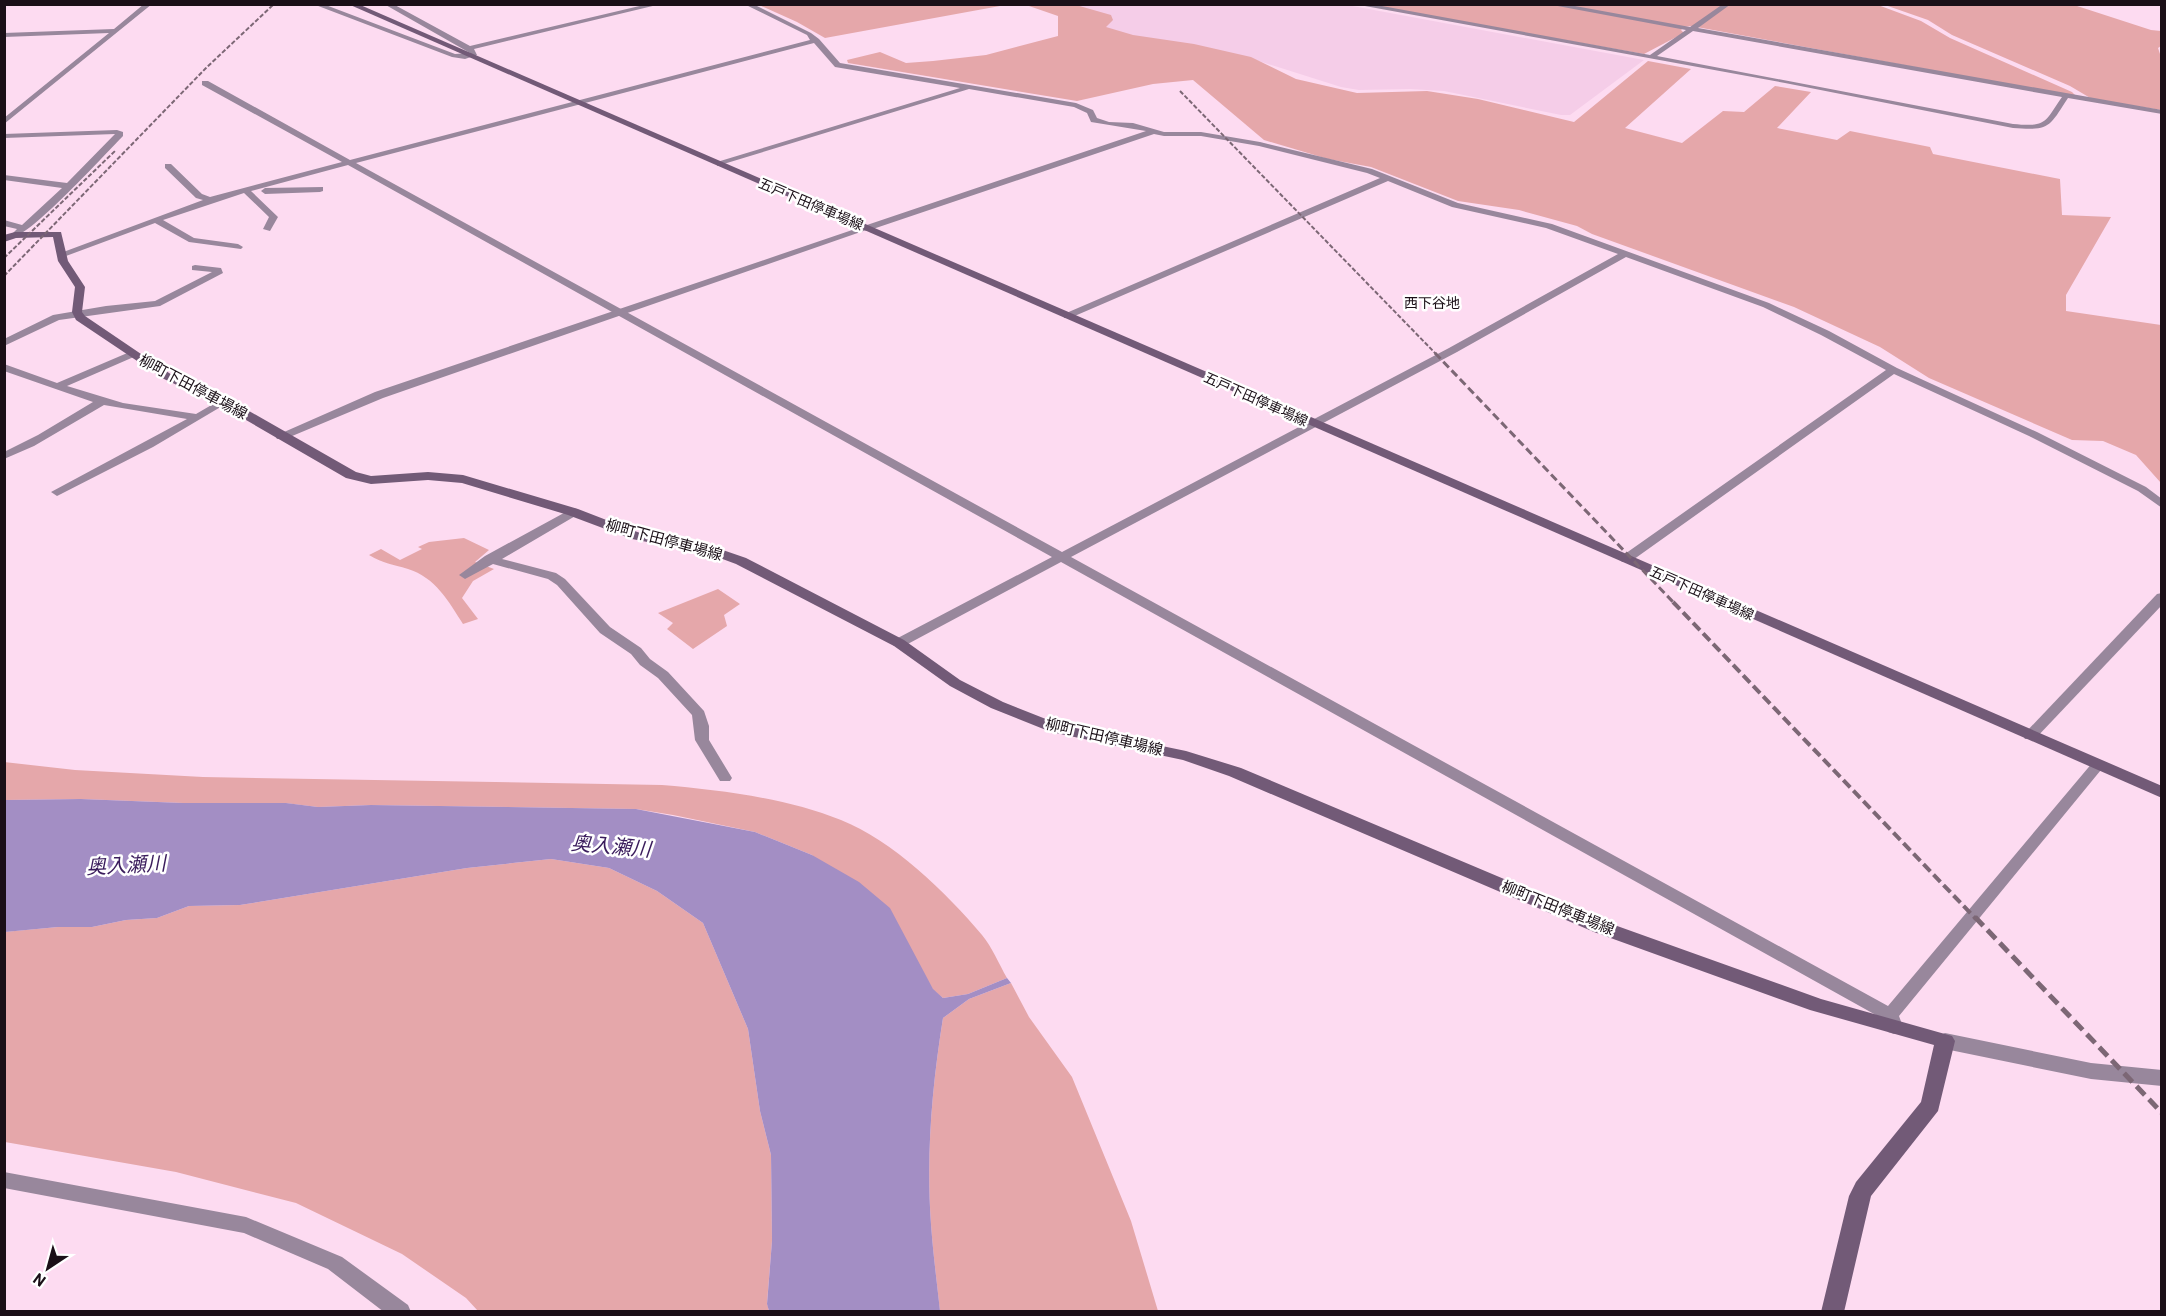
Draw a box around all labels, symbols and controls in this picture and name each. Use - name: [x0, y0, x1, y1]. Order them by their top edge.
- street label: 五戸下田停車場線: [756, 174, 866, 233]
- district label: 西下谷地: [1404, 294, 1460, 311]
- street label: 柳町下田停車場線: [136, 350, 251, 422]
- street label: 五戸下田停車場線: [1202, 368, 1311, 429]
- street label: 柳町下田停車場線: [604, 515, 725, 563]
- street label: 五戸下田停車場線: [1648, 562, 1757, 623]
- street label: 柳町下田停車場線: [1044, 714, 1165, 758]
- water label: 奥入瀬川: [570, 830, 654, 861]
- water label: 奥入瀬川: [85, 850, 169, 878]
- street label: 柳町下田停車場線: [1499, 876, 1617, 938]
- north arrow: [18, 1238, 78, 1298]
- text: N: [29, 1270, 49, 1291]

